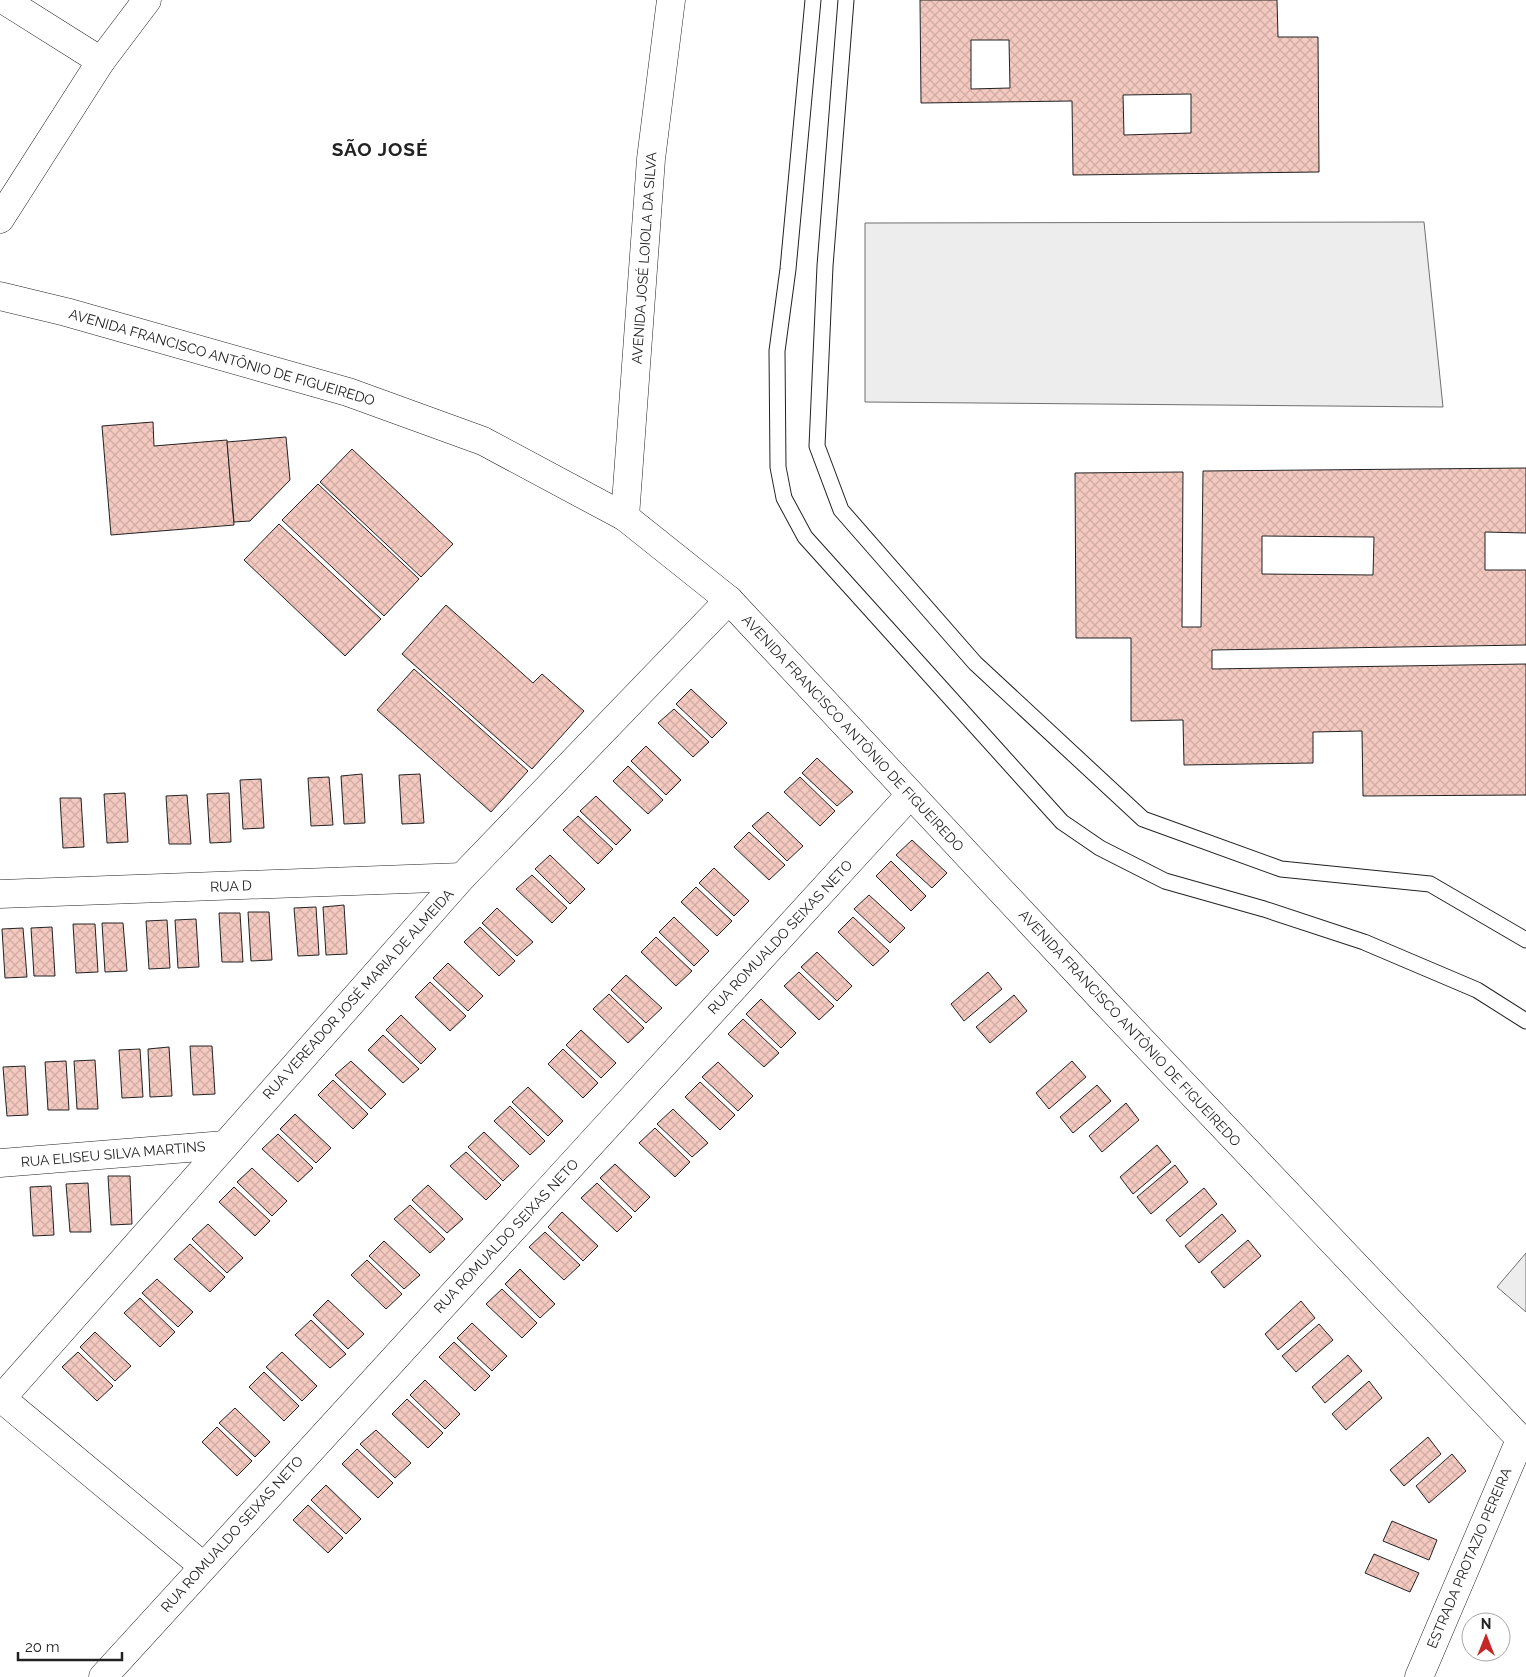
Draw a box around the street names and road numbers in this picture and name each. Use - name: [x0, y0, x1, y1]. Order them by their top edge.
- street label: AVENIDA JOSÉ LOIOLA DA SILVA: [628, 151, 659, 365]
- street label: AVENIDA FRANCISCO ANTÔNIO DE FIGUEIREDO: [67, 305, 377, 408]
- street label: AVENIDA FRANCISCO ANTÔNIO DE FIGUEIREDO: [739, 611, 968, 855]
- street label: RUA ROMUALDO SEIXAS NETO: [704, 857, 856, 1017]
- street label: RUA D: [210, 877, 252, 895]
- street label: RUA VEREADOR JOSÉ MARIA DE ALMEIDA: [259, 885, 457, 1102]
- street label: AVENIDA FRANCISCO ANTÔNIO DE FIGUEIREDO: [1016, 906, 1245, 1150]
- street label: RUA ELISEU SILVA MARTINS: [20, 1138, 206, 1170]
- street label: RUA ROMUALDO SEIXAS NETO: [430, 1156, 582, 1316]
- street label: RUA ROMUALDO SEIXAS NETO: [158, 1453, 306, 1615]
- street label: ESTRADA PROTAZIO PEREIRA: [1424, 1465, 1515, 1651]

